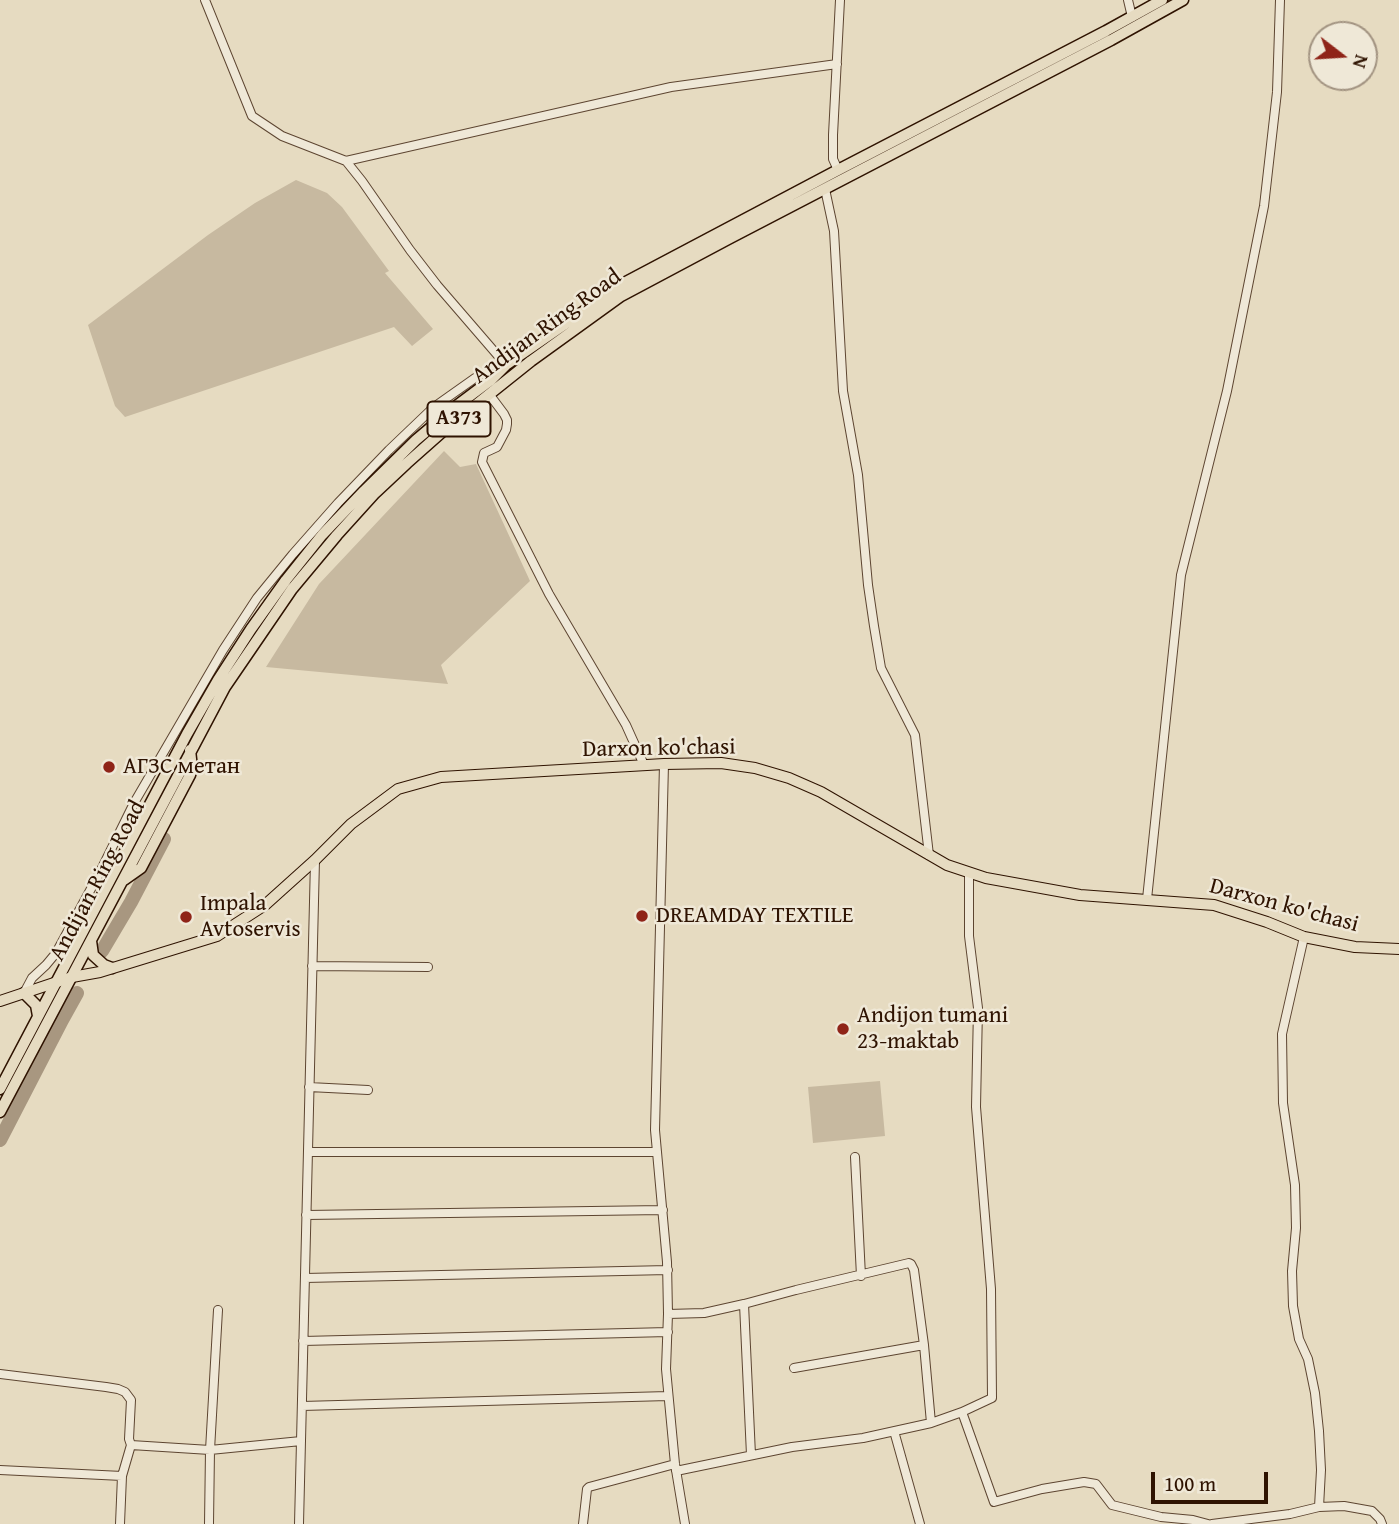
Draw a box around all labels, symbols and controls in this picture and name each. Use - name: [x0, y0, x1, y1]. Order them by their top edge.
- north arrow: [1308, 21, 1378, 91]
- text: N: [1346, 51, 1376, 72]
- street label: Andijan Ring Road: [467, 264, 627, 390]
- road number: A373: [428, 402, 490, 436]
- street label: Darxon ko'chasi: [582, 734, 736, 764]
- place label: АГЗС метан: [123, 753, 240, 781]
- marker: АГЗС метан: [101, 759, 117, 775]
- street label: Andijan Ring Road: [44, 796, 152, 966]
- street label: Darxon ko'chasi: [1206, 873, 1362, 939]
- place label: Impala Avtoservis: [200, 890, 301, 944]
- place label: DREAMDAY TEXTILE: [656, 902, 853, 930]
- marker: DREAMDAY TEXTILE: [634, 908, 650, 924]
- marker: Impala Avtoservis: [178, 909, 194, 925]
- place label: Andijon tumani 23-maktab: [857, 1002, 1008, 1056]
- marker: Andijon tumani 23-maktab: [835, 1021, 851, 1037]
- scale bar: [1154, 1458, 1271, 1502]
- text: 100 m: [1164, 1468, 1216, 1499]

